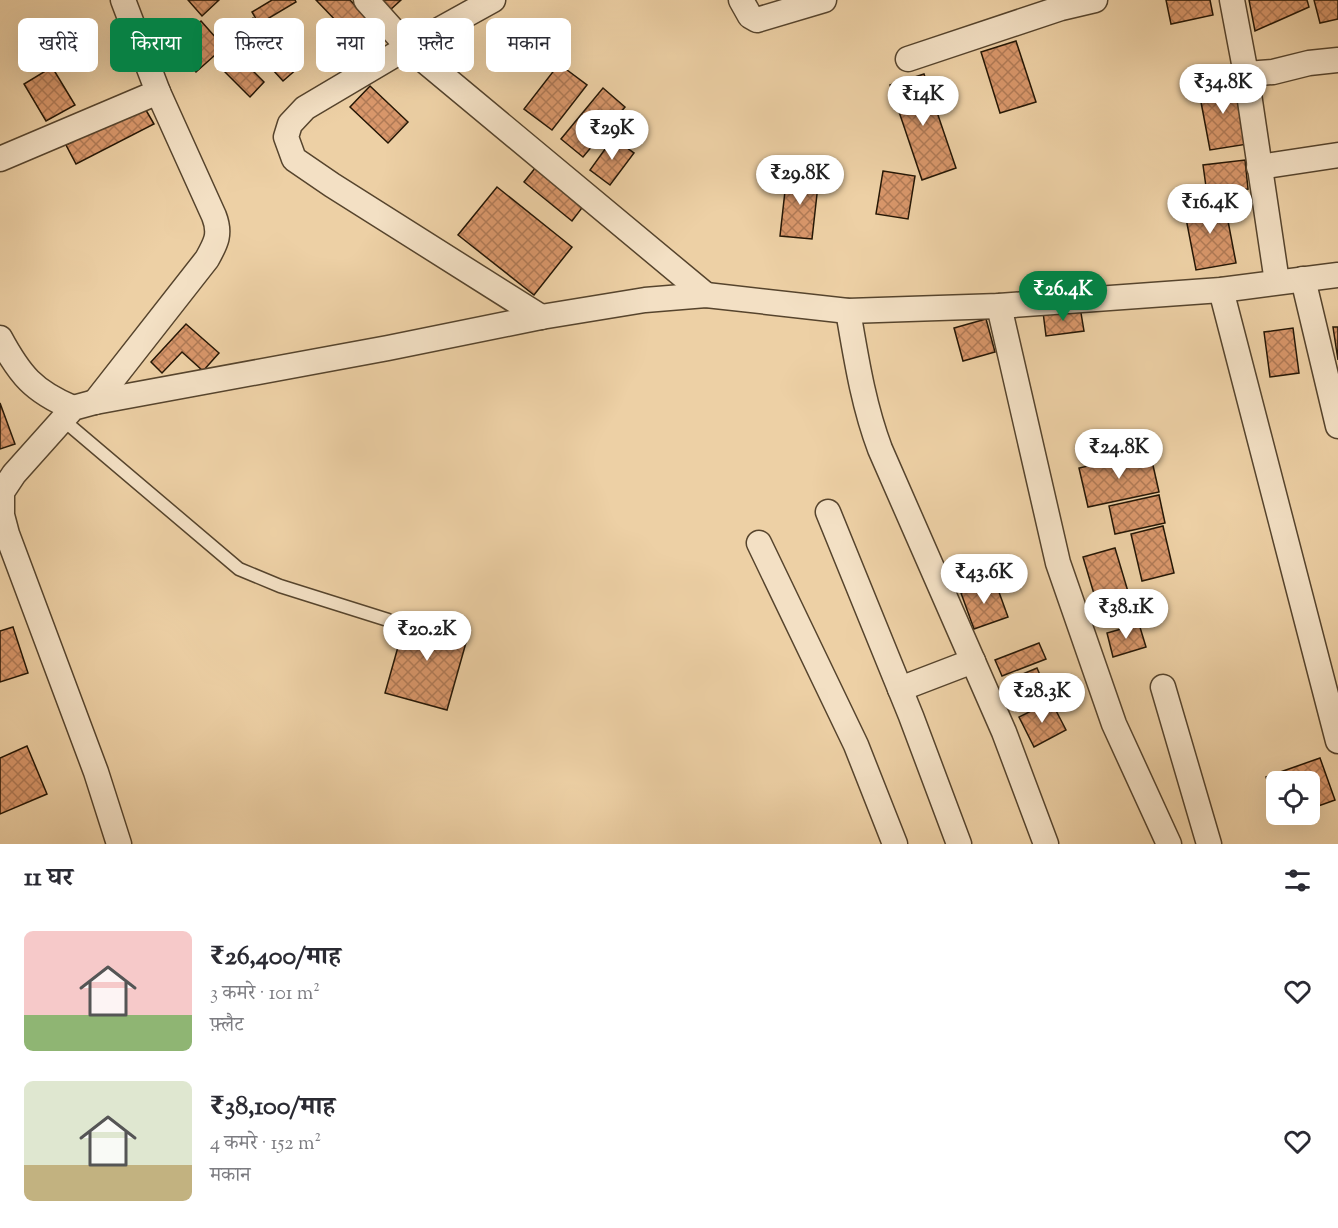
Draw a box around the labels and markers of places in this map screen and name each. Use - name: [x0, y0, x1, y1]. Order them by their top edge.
- pin: ₹34.8K: [1174, 64, 1272, 115]
- pin: ₹14K: [887, 76, 959, 127]
- pin: ₹29K: [576, 110, 648, 161]
- pin: ₹29.8K: [751, 155, 849, 206]
- pin: ₹16.4K: [1161, 184, 1259, 235]
- pin: ₹26.4K: [1014, 271, 1112, 322]
- pin: ₹24.8K: [1070, 429, 1168, 480]
- pin: ₹43.6K: [935, 554, 1033, 605]
- pin: ₹38.1K: [1077, 589, 1175, 640]
- pin: ₹20.2K: [378, 611, 476, 662]
- pin: ₹28.3K: [993, 673, 1091, 724]

